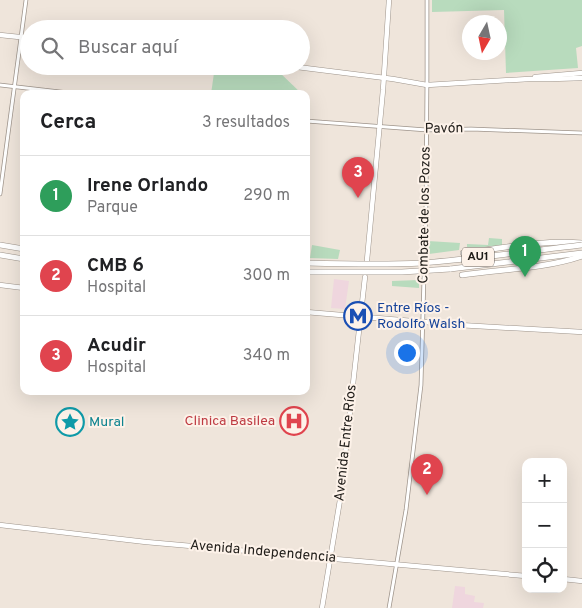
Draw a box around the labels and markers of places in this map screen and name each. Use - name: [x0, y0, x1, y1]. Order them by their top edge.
- pin: 3: [342, 157, 374, 198]
- pin: 1: [509, 236, 541, 277]
- place label: Entre Ríos - Rodolfo Walsh: [377, 300, 465, 333]
- metro station icon: Entre Ríos - Rodolfo Walsh: [343, 301, 373, 331]
- hospital icon: Clinica Basilea: [279, 406, 309, 436]
- place icon: Mural: [55, 407, 85, 437]
- place label: Clinica Basilea: [184, 413, 275, 430]
- place label: Mural: [89, 414, 124, 431]
- pin: 2: [411, 454, 443, 495]

